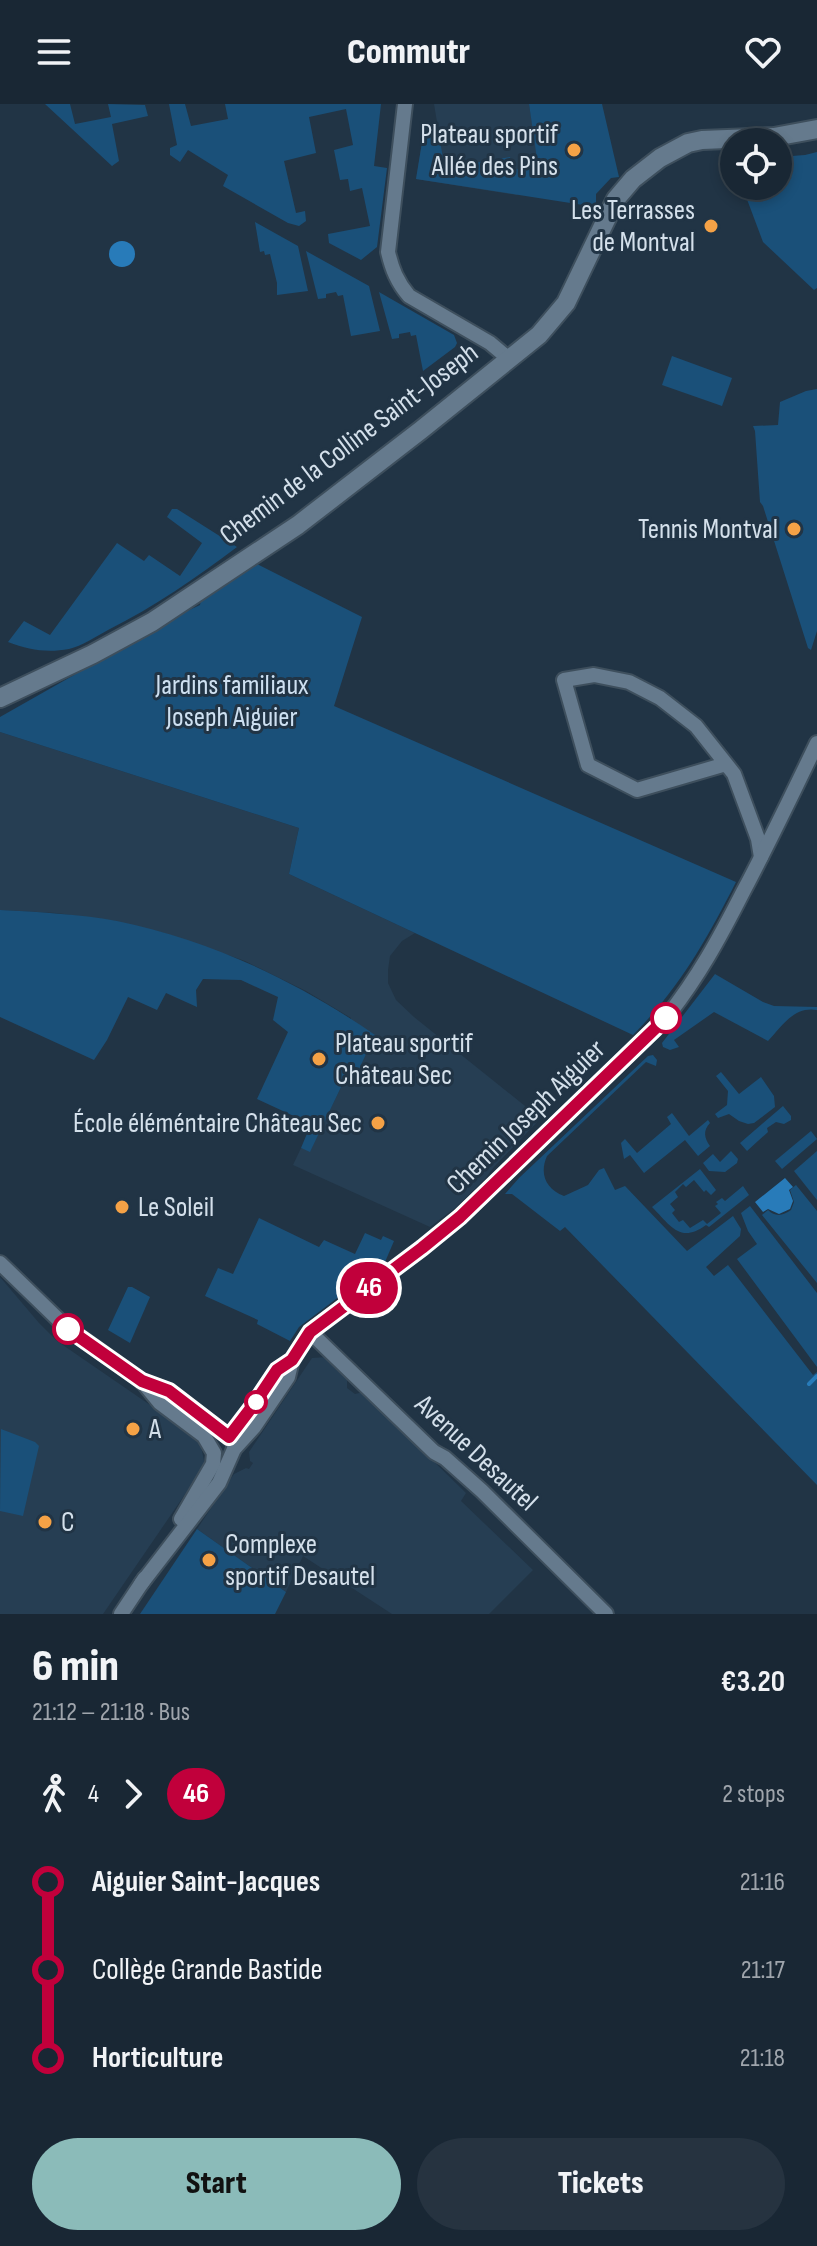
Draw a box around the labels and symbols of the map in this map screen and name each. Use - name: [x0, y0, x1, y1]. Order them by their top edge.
- place label: Plateau sportif Allée des Pins: [420, 118, 559, 183]
- marker: Plateau sportif Allée des Pins: [565, 141, 583, 159]
- place label: Les Terrasses de Montval: [571, 194, 695, 259]
- marker: Les Terrasses de Montval: [702, 217, 720, 235]
- street label: Chemin de la Colline Saint-Joseph: [213, 336, 485, 552]
- place label: Tennis Montval: [638, 513, 778, 546]
- marker: Tennis Montval: [785, 520, 803, 538]
- park label: Jardins familiaux Joseph Aiguier: [154, 669, 309, 734]
- unlabelled marker: [651, 1003, 681, 1033]
- place label: Plateau sportif Château Sec: [335, 1027, 474, 1092]
- street label: Chemin Joseph Aiguier: [440, 1033, 612, 1201]
- marker: Plateau sportif Château Sec: [310, 1050, 328, 1068]
- place label: École éléméntaire Château Sec: [73, 1107, 362, 1140]
- marker: École éléméntaire Château Sec: [369, 1114, 387, 1132]
- place label: Le Soleil: [138, 1191, 214, 1224]
- marker: Le Soleil: [113, 1198, 131, 1216]
- line badge: 46: [333, 1262, 405, 1314]
- unlabelled marker: [53, 1314, 83, 1344]
- street label: Avenue Desautel: [407, 1387, 544, 1518]
- unlabelled marker: [245, 1391, 267, 1413]
- place label: A: [148, 1413, 162, 1446]
- marker: A: [124, 1420, 142, 1438]
- place label: C: [61, 1506, 75, 1539]
- marker: C: [36, 1513, 54, 1531]
- place label: Complexe sportif Desautel: [225, 1528, 375, 1593]
- marker: Complexe sportif Desautel: [200, 1551, 218, 1569]

